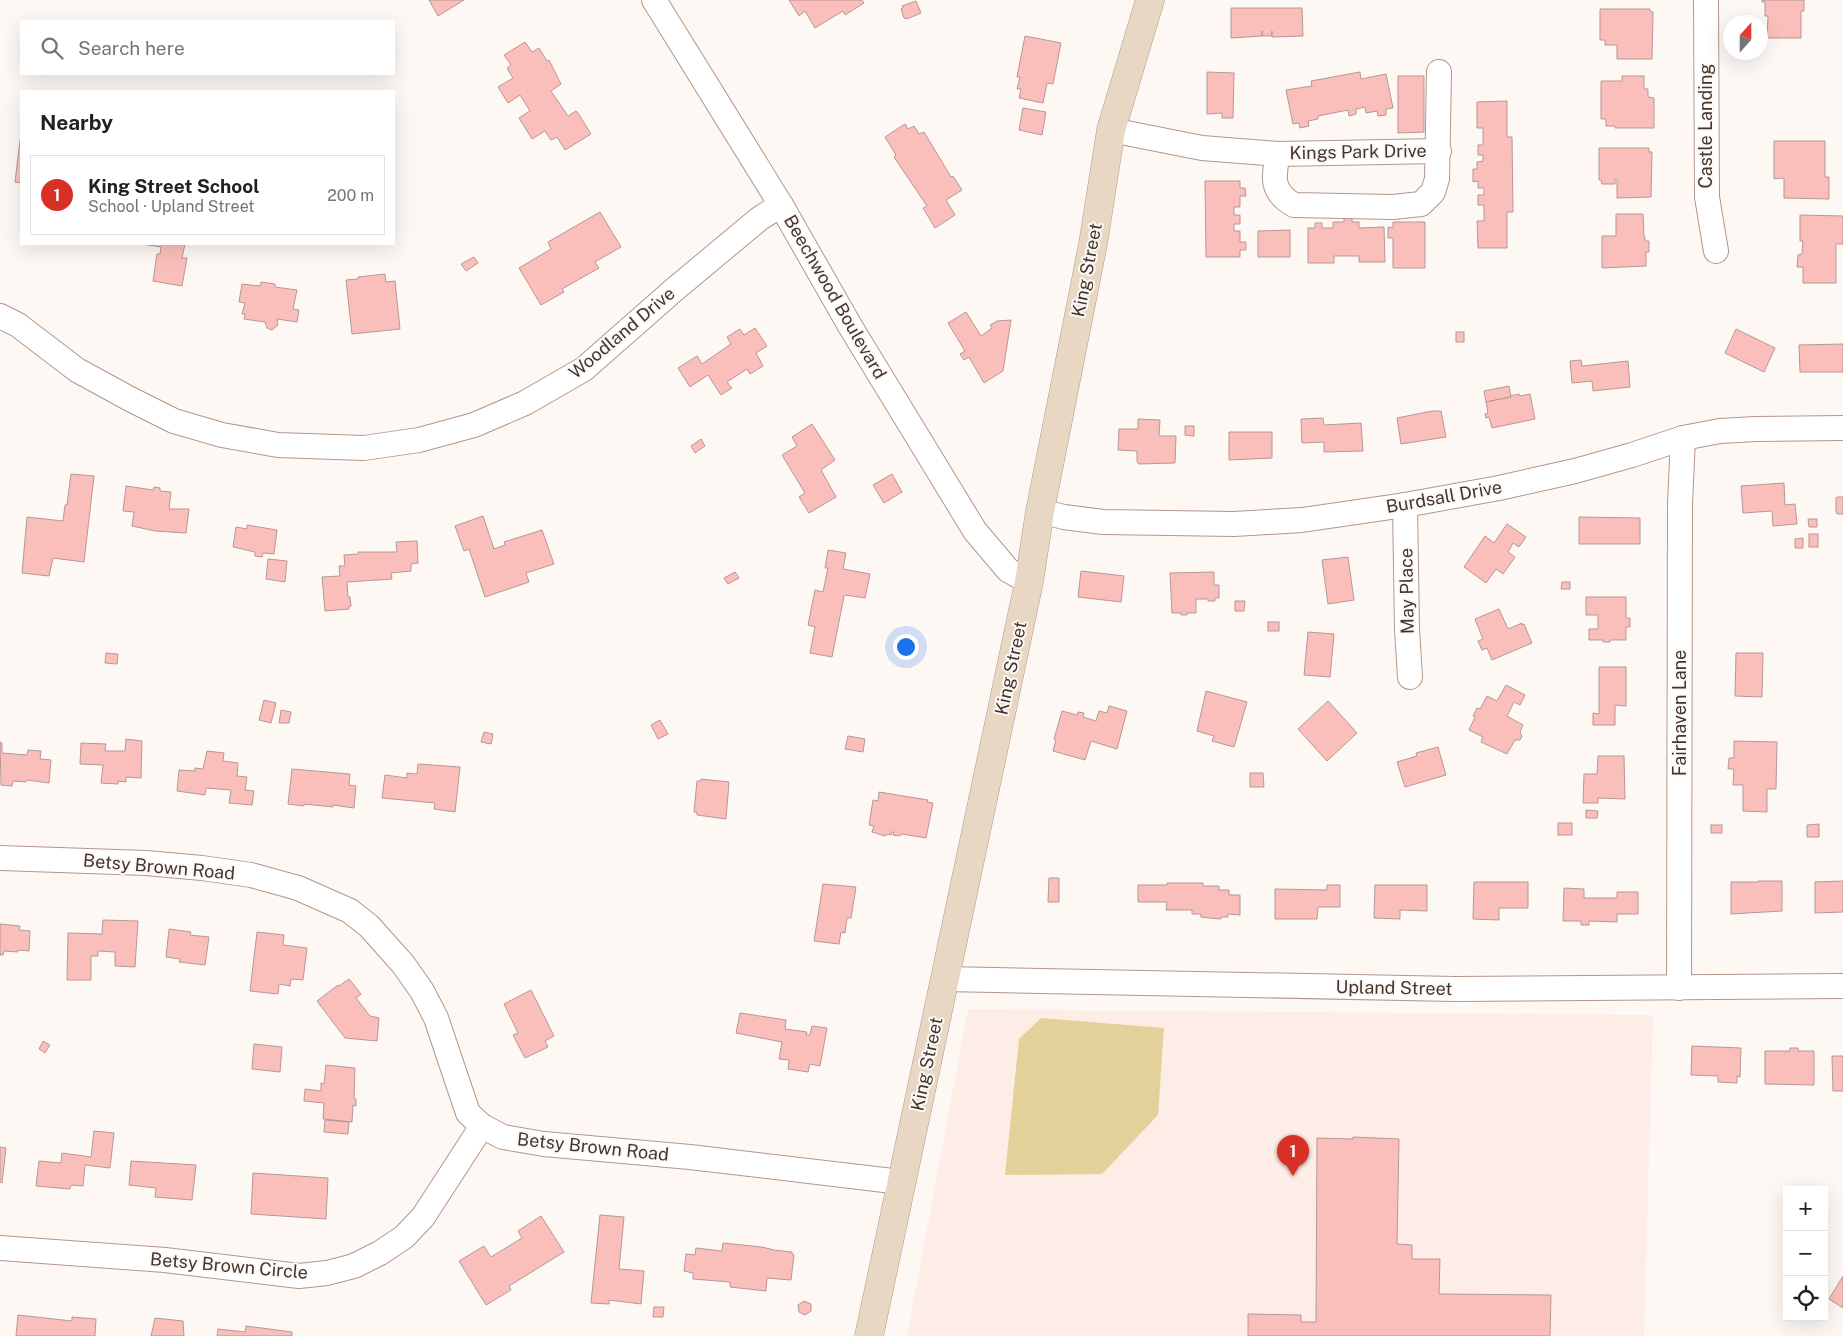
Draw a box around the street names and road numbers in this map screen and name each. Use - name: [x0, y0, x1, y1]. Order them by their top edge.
- street label: Castle Landing: [1695, 64, 1716, 188]
- street label: Kings Park Drive: [1289, 140, 1427, 163]
- street label: Beechwood Boulevard: [780, 211, 891, 382]
- street label: King Street: [1067, 221, 1106, 319]
- street label: Woodland Drive: [565, 282, 679, 383]
- street label: Burdsall Drive: [1384, 476, 1504, 517]
- street label: May Place: [1395, 548, 1418, 634]
- street label: King Street: [990, 619, 1031, 717]
- street label: Fairhaven Lane: [1669, 650, 1690, 776]
- street label: Betsy Brown Road: [82, 849, 236, 884]
- street label: Upland Street: [1335, 976, 1453, 999]
- street label: King Street: [906, 1015, 947, 1113]
- street label: Betsy Brown Road: [516, 1128, 670, 1165]
- street label: Betsy Brown Circle: [149, 1248, 309, 1283]

